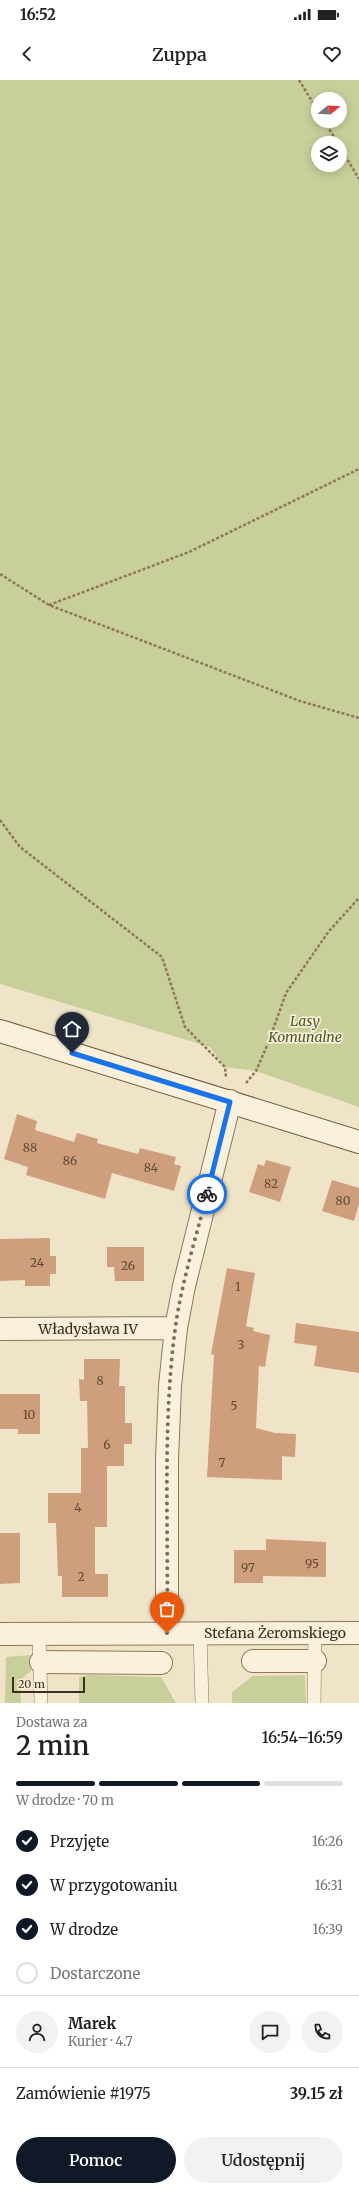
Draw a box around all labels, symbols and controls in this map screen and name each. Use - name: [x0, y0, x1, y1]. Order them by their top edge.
- text: 16:52: [20, 5, 56, 24]
- icon: back: [16, 43, 38, 65]
- text: Zuppa: [152, 43, 207, 66]
- icon: heart: [321, 43, 343, 65]
- north arrow: [311, 92, 347, 128]
- map controls: [311, 92, 347, 172]
- button: layers: [311, 136, 347, 172]
- pin: [55, 1012, 89, 1053]
- park label: Lasy Komunalne: [267, 1012, 342, 1046]
- icon: home: [61, 1018, 83, 1040]
- house number: 88: [23, 1140, 37, 1155]
- house number: 86: [63, 1153, 77, 1168]
- house number: 84: [144, 1160, 159, 1175]
- courier: [187, 1174, 227, 1214]
- house number: 82: [264, 1176, 278, 1191]
- icon: bike: [196, 1183, 218, 1205]
- house number: 80: [336, 1193, 351, 1208]
- house number: 24: [30, 1255, 45, 1270]
- house number: 26: [121, 1258, 135, 1273]
- house number: 1: [235, 1279, 241, 1294]
- street label: Władysława IV: [37, 1320, 138, 1338]
- house number: 3: [238, 1337, 245, 1352]
- house number: 8: [96, 1373, 104, 1388]
- house number: 5: [230, 1398, 238, 1413]
- house number: 10: [23, 1407, 36, 1422]
- house number: 6: [103, 1437, 111, 1452]
- house number: 7: [219, 1455, 226, 1470]
- house number: 4: [74, 1500, 82, 1515]
- house number: 95: [305, 1556, 319, 1571]
- house number: 97: [241, 1560, 255, 1575]
- house number: 2: [77, 1569, 85, 1584]
- pin: [150, 1592, 184, 1633]
- icon: bag: [156, 1598, 178, 1620]
- street label: Stefana Żeromskiego: [204, 1624, 346, 1642]
- scale bar: [12, 1675, 85, 1694]
- text: 20 m: [18, 1677, 45, 1691]
- text: Dostawa za: [16, 1714, 87, 1731]
- text: 16:54–16:59: [262, 1728, 343, 1747]
- text: 2 min: [16, 1729, 89, 1762]
- text: W drodze · 70 m: [16, 1792, 114, 1809]
- icon: check: [16, 1830, 38, 1852]
- text: Przyjęte: [50, 1832, 109, 1851]
- text: 16:26: [312, 1833, 343, 1850]
- icon: check: [16, 1874, 38, 1896]
- text: W przygotowaniu: [50, 1876, 178, 1895]
- text: 16:31: [315, 1877, 343, 1894]
- icon: check: [16, 1918, 38, 1940]
- text: W drodze: [50, 1920, 118, 1939]
- text: 16:39: [313, 1921, 343, 1938]
- text: Dostarczone: [50, 1964, 140, 1983]
- button: person: [16, 2011, 58, 2053]
- button: chat: [249, 2011, 291, 2053]
- button: phone: [301, 2011, 343, 2053]
- text: Marek: [68, 2014, 116, 2033]
- text: Kurier · 4.7: [68, 2033, 133, 2050]
- text: Zamówienie #1975: [16, 2084, 151, 2103]
- text: 39.15 zł: [290, 2084, 343, 2103]
- button: Pomoc: [16, 2137, 176, 2183]
- button: Udostępnij: [184, 2137, 343, 2183]

